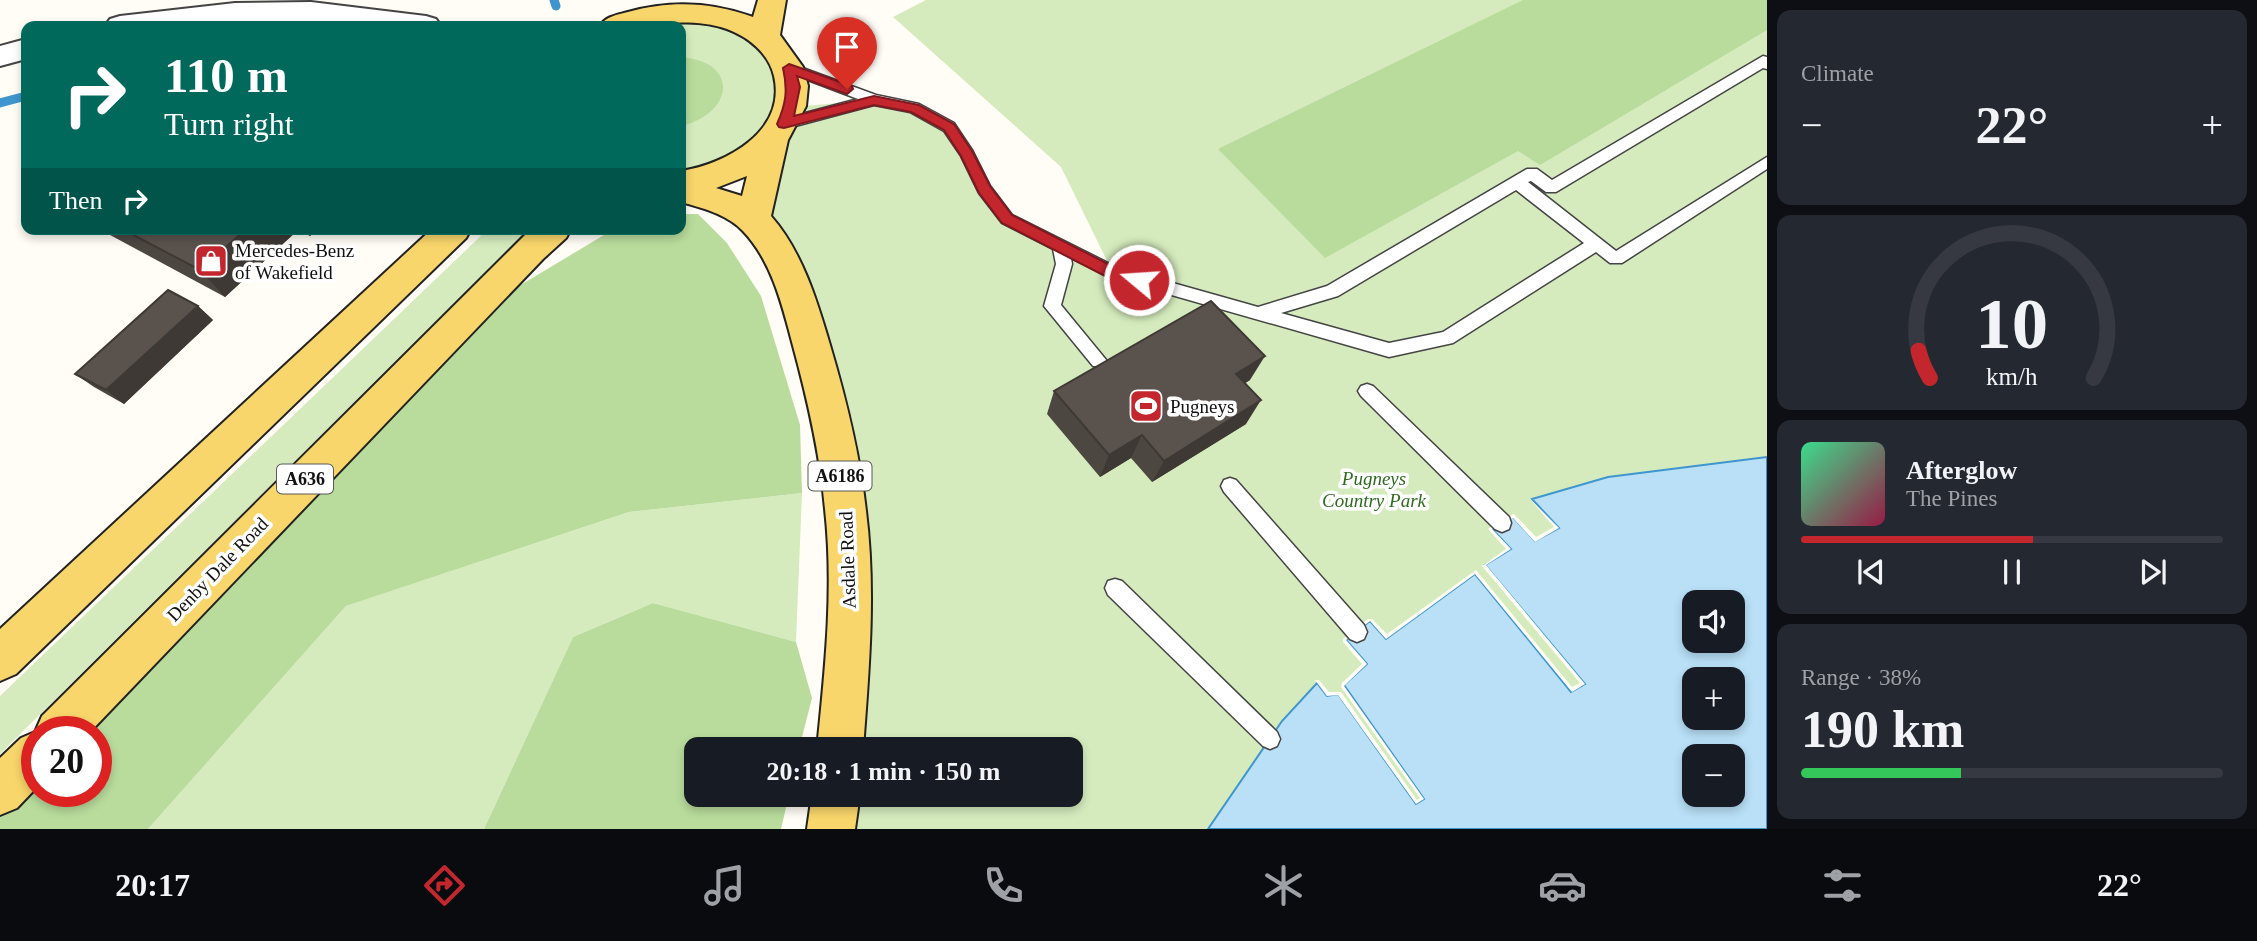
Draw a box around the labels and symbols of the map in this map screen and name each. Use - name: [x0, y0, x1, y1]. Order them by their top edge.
- pin: [817, 17, 877, 89]
- place label: Mercedes-Benz of Wakefield: [235, 240, 354, 283]
- shop icon: Mercedes-Benz of Wakefield: [192, 242, 230, 280]
- position arrow: [1102, 243, 1176, 317]
- sports icon: Pugneys: [1127, 387, 1165, 425]
- place label: Pugneys: [1170, 396, 1234, 417]
- road number: A6186: [808, 462, 872, 490]
- road number: A636: [277, 464, 333, 494]
- park label: Pugneys Country Park: [1322, 468, 1427, 511]
- street label: Asdale Road: [835, 510, 860, 609]
- street label: Denby Dale Road: [163, 513, 273, 626]
- speed limit sign: 20: [21, 716, 112, 807]

